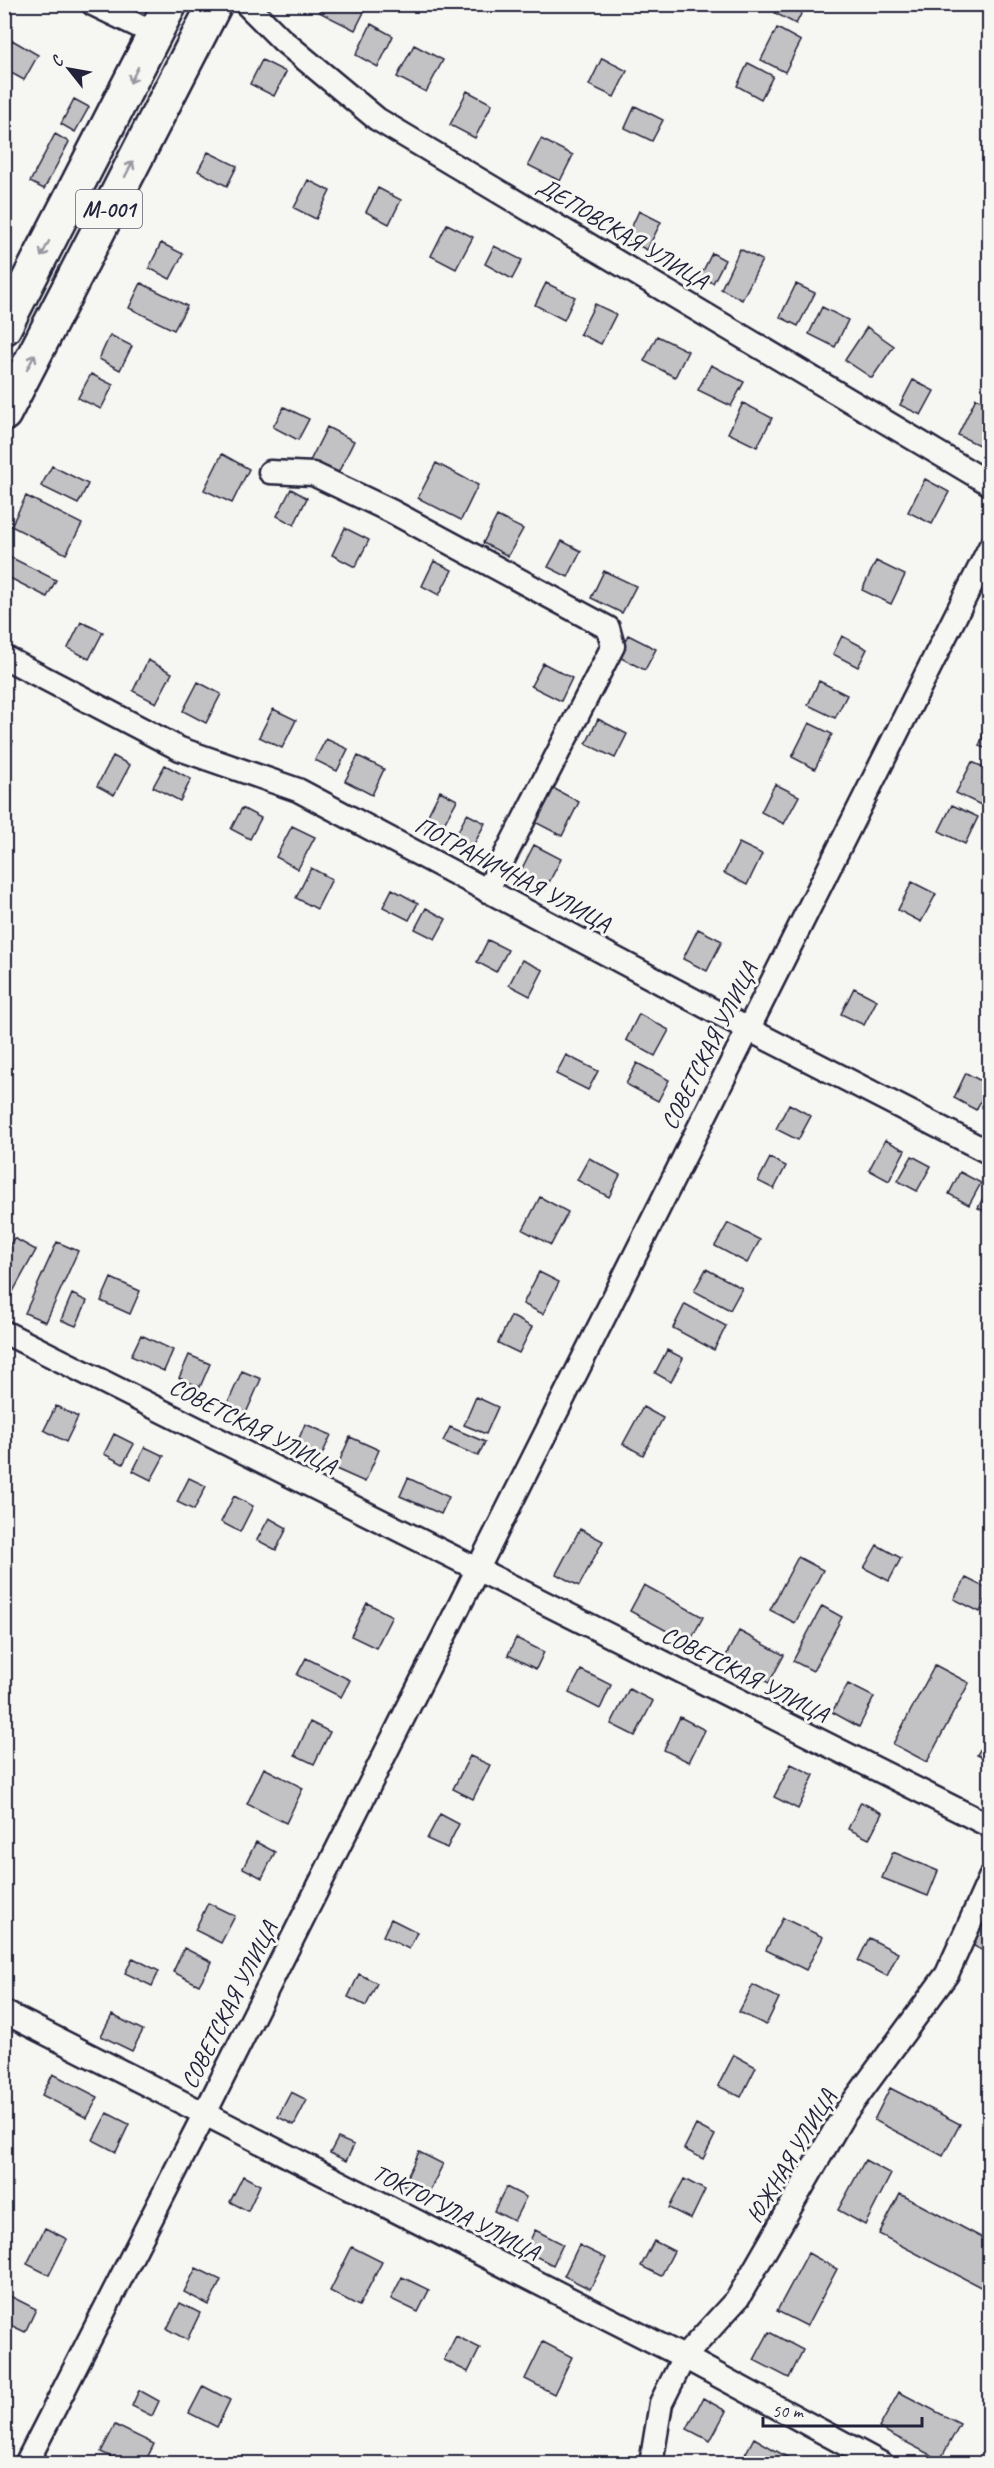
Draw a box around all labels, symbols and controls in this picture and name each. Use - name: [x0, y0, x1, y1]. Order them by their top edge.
- north arrow: [39, 39, 99, 99]
- text: С: [46, 51, 69, 70]
- one-way arrow: [128, 66, 139, 84]
- one-way arrow: [124, 161, 135, 179]
- street label: ДЕПОВСКАЯ УЛИЦА: [532, 170, 714, 296]
- road number: M-001: [76, 190, 142, 228]
- one-way arrow: [39, 240, 51, 257]
- one-way arrow: [25, 354, 37, 371]
- street label: ПОГРАНИЧНАЯ УЛИЦА: [410, 810, 617, 939]
- street label: СОВЕТСКАЯ УЛИЦА: [654, 957, 764, 1134]
- street label: СОВЕТСКАЯ УЛИЦА: [165, 1371, 342, 1481]
- street label: СОВЕТСКАЯ УЛИЦА: [657, 1619, 834, 1729]
- street label: СОВЕТСКАЯ УЛИЦА: [174, 1916, 284, 2093]
- street label: ЮЖНАЯ УЛИЦА: [739, 2083, 843, 2228]
- street label: ТОКТОГУЛА УЛИЦА: [368, 2157, 545, 2267]
- scale bar: [763, 2390, 922, 2428]
- text: 50 m: [772, 2400, 805, 2422]

